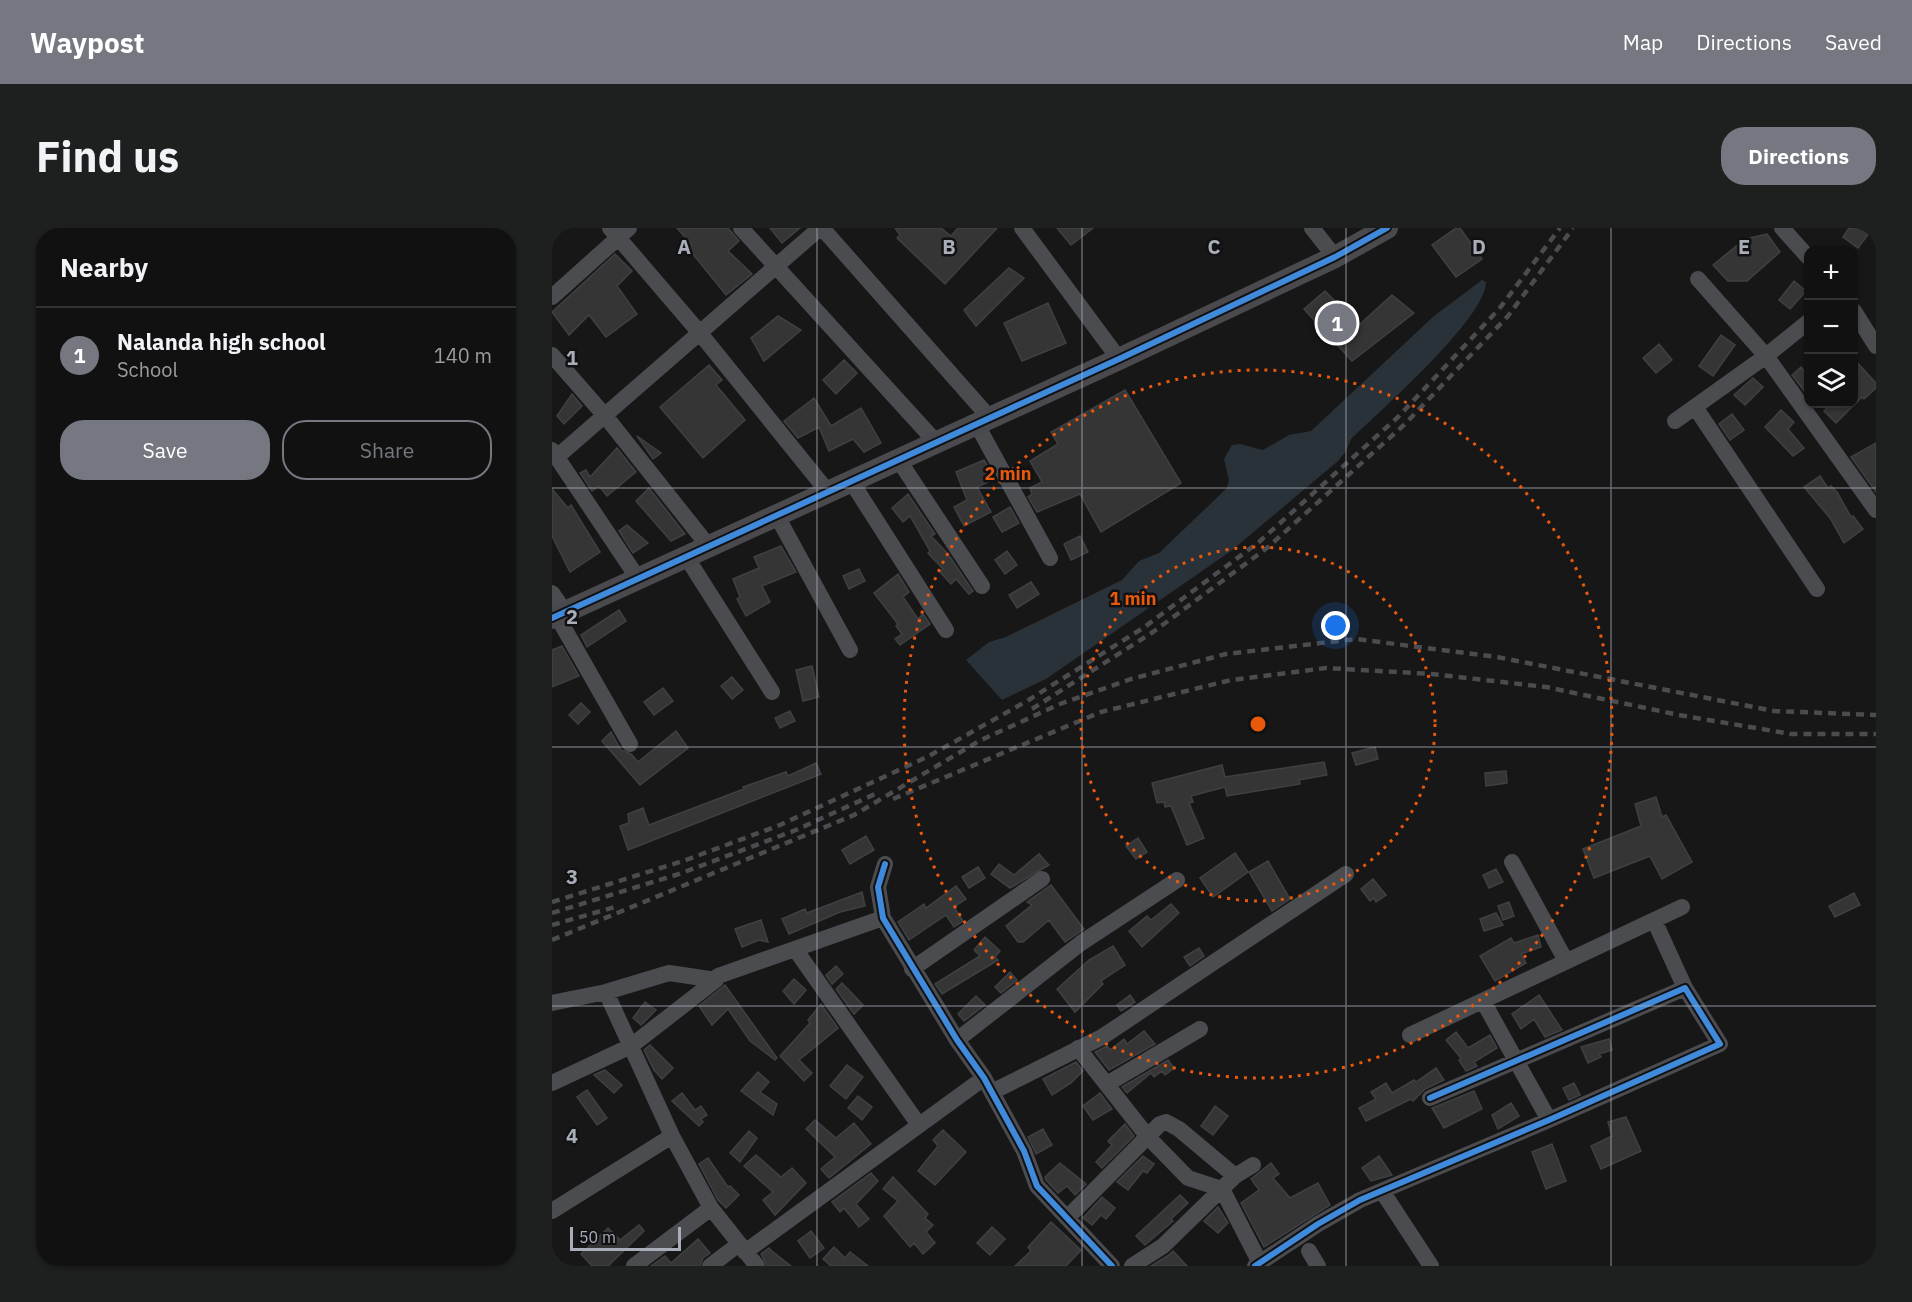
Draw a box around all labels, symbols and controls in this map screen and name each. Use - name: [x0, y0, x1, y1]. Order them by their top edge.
- text: Waypost: [30, 24, 144, 61]
- text: Map: [1623, 28, 1663, 56]
- text: Directions: [1696, 28, 1792, 56]
- text: Saved: [1825, 28, 1882, 56]
- button: Directions: [1721, 127, 1876, 185]
- text: Find us: [36, 129, 179, 184]
- text: A: [677, 233, 691, 260]
- text: B: [942, 233, 956, 260]
- text: C: [1207, 233, 1221, 260]
- text: D: [1472, 233, 1486, 260]
- text: E: [1738, 233, 1750, 260]
- map controls: [1804, 246, 1858, 408]
- button: +: [1804, 246, 1858, 300]
- text: Nearby: [60, 250, 148, 284]
- pin: 1: [1318, 300, 1356, 346]
- button: −: [1804, 300, 1858, 354]
- text: Nalanda high school: [117, 327, 326, 356]
- text: 1: [74, 342, 86, 369]
- text: 140 m: [434, 342, 492, 369]
- text: 1: [566, 344, 578, 371]
- button: layers: [1804, 354, 1858, 408]
- text: School: [117, 356, 178, 383]
- button: Save: [60, 420, 270, 480]
- button: Share: [282, 420, 492, 480]
- text: 2 min: [984, 462, 1032, 485]
- text: 1 min: [1109, 587, 1157, 610]
- text: 2: [566, 603, 578, 630]
- your location: [1321, 611, 1350, 640]
- centre of rings: [1248, 714, 1268, 734]
- text: 3: [566, 863, 578, 890]
- text: 4: [566, 1122, 578, 1149]
- scale bar: [570, 1224, 681, 1252]
- text: 50 m: [579, 1227, 616, 1247]

